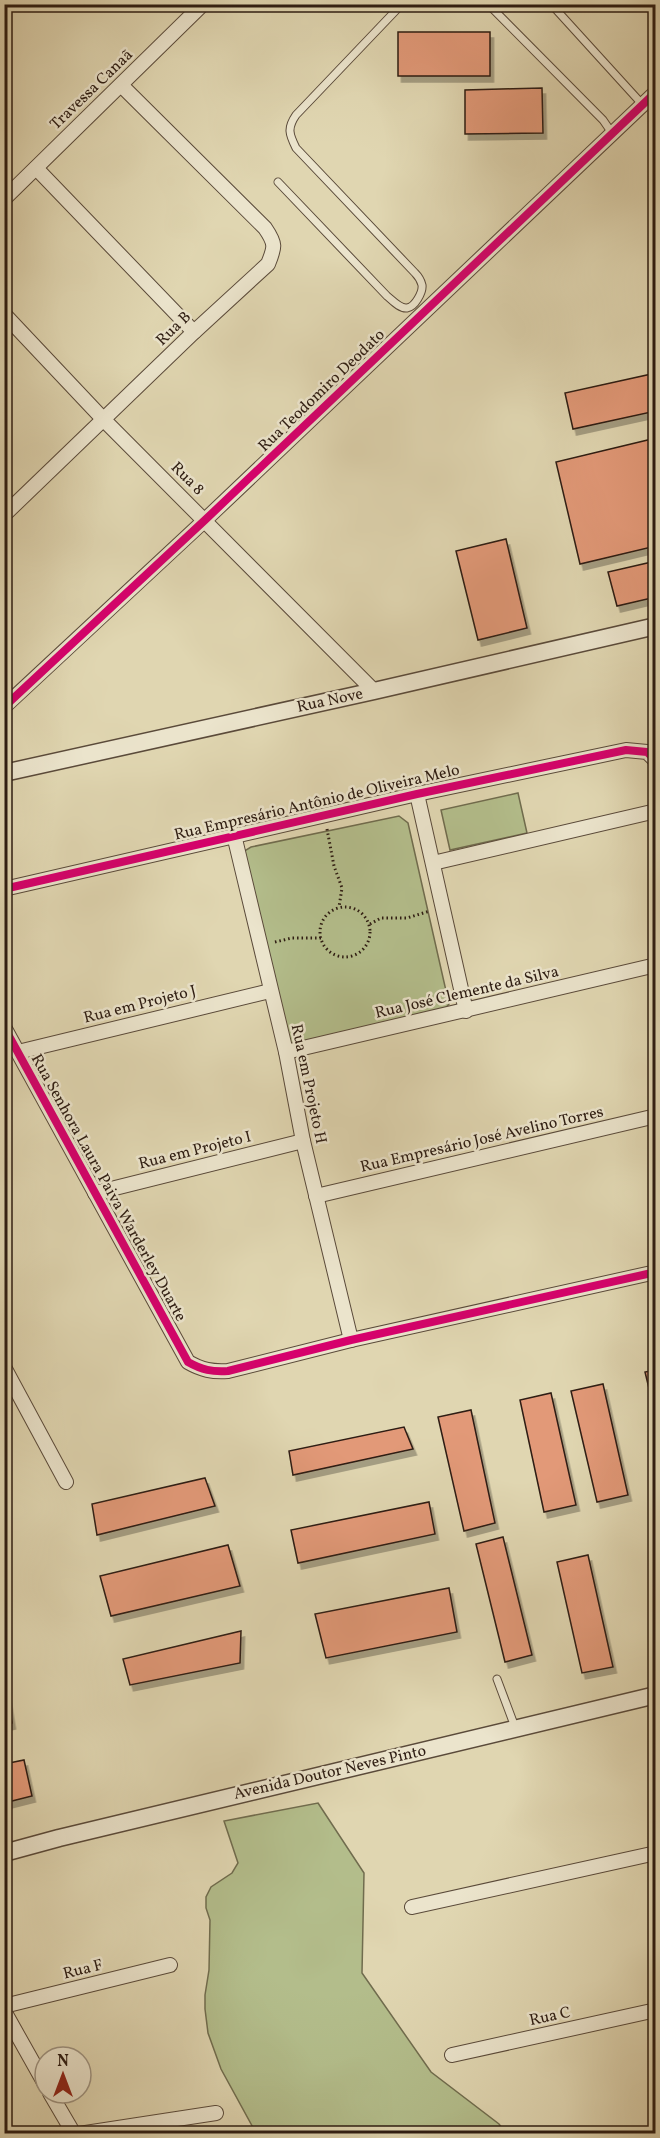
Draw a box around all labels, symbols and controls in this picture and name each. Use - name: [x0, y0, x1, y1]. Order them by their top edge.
- street label: Travessa Canaã: [46, 45, 138, 135]
- street label: Rua B: [152, 307, 196, 351]
- street label: Rua Teodomiro Deodato: [254, 325, 390, 457]
- street label: Rua 8: [165, 457, 209, 501]
- street label: Rua Nove: [295, 683, 365, 719]
- street label: Rua Empresário Antônio de Oliveira Melo: [172, 759, 462, 847]
- street label: Rua José Clemente da Silva: [373, 961, 561, 1025]
- street label: Rua em Projeto J: [81, 980, 199, 1030]
- street label: Rua em Projeto H: [285, 1022, 331, 1146]
- street label: Rua Senhora Laura Paiva Warderley Duarte: [25, 1050, 191, 1326]
- street label: Rua Empresário José Avelino Torres: [358, 1101, 606, 1179]
- street label: Rua em Projeto I: [136, 1126, 254, 1176]
- street label: Avenida Doutor Neves Pinto: [232, 1740, 428, 1806]
- street label: Rua F: [61, 1954, 105, 1986]
- street label: Rua C: [527, 2002, 573, 2032]
- north arrow: [33, 2045, 93, 2105]
- text: N: [57, 2051, 69, 2073]

